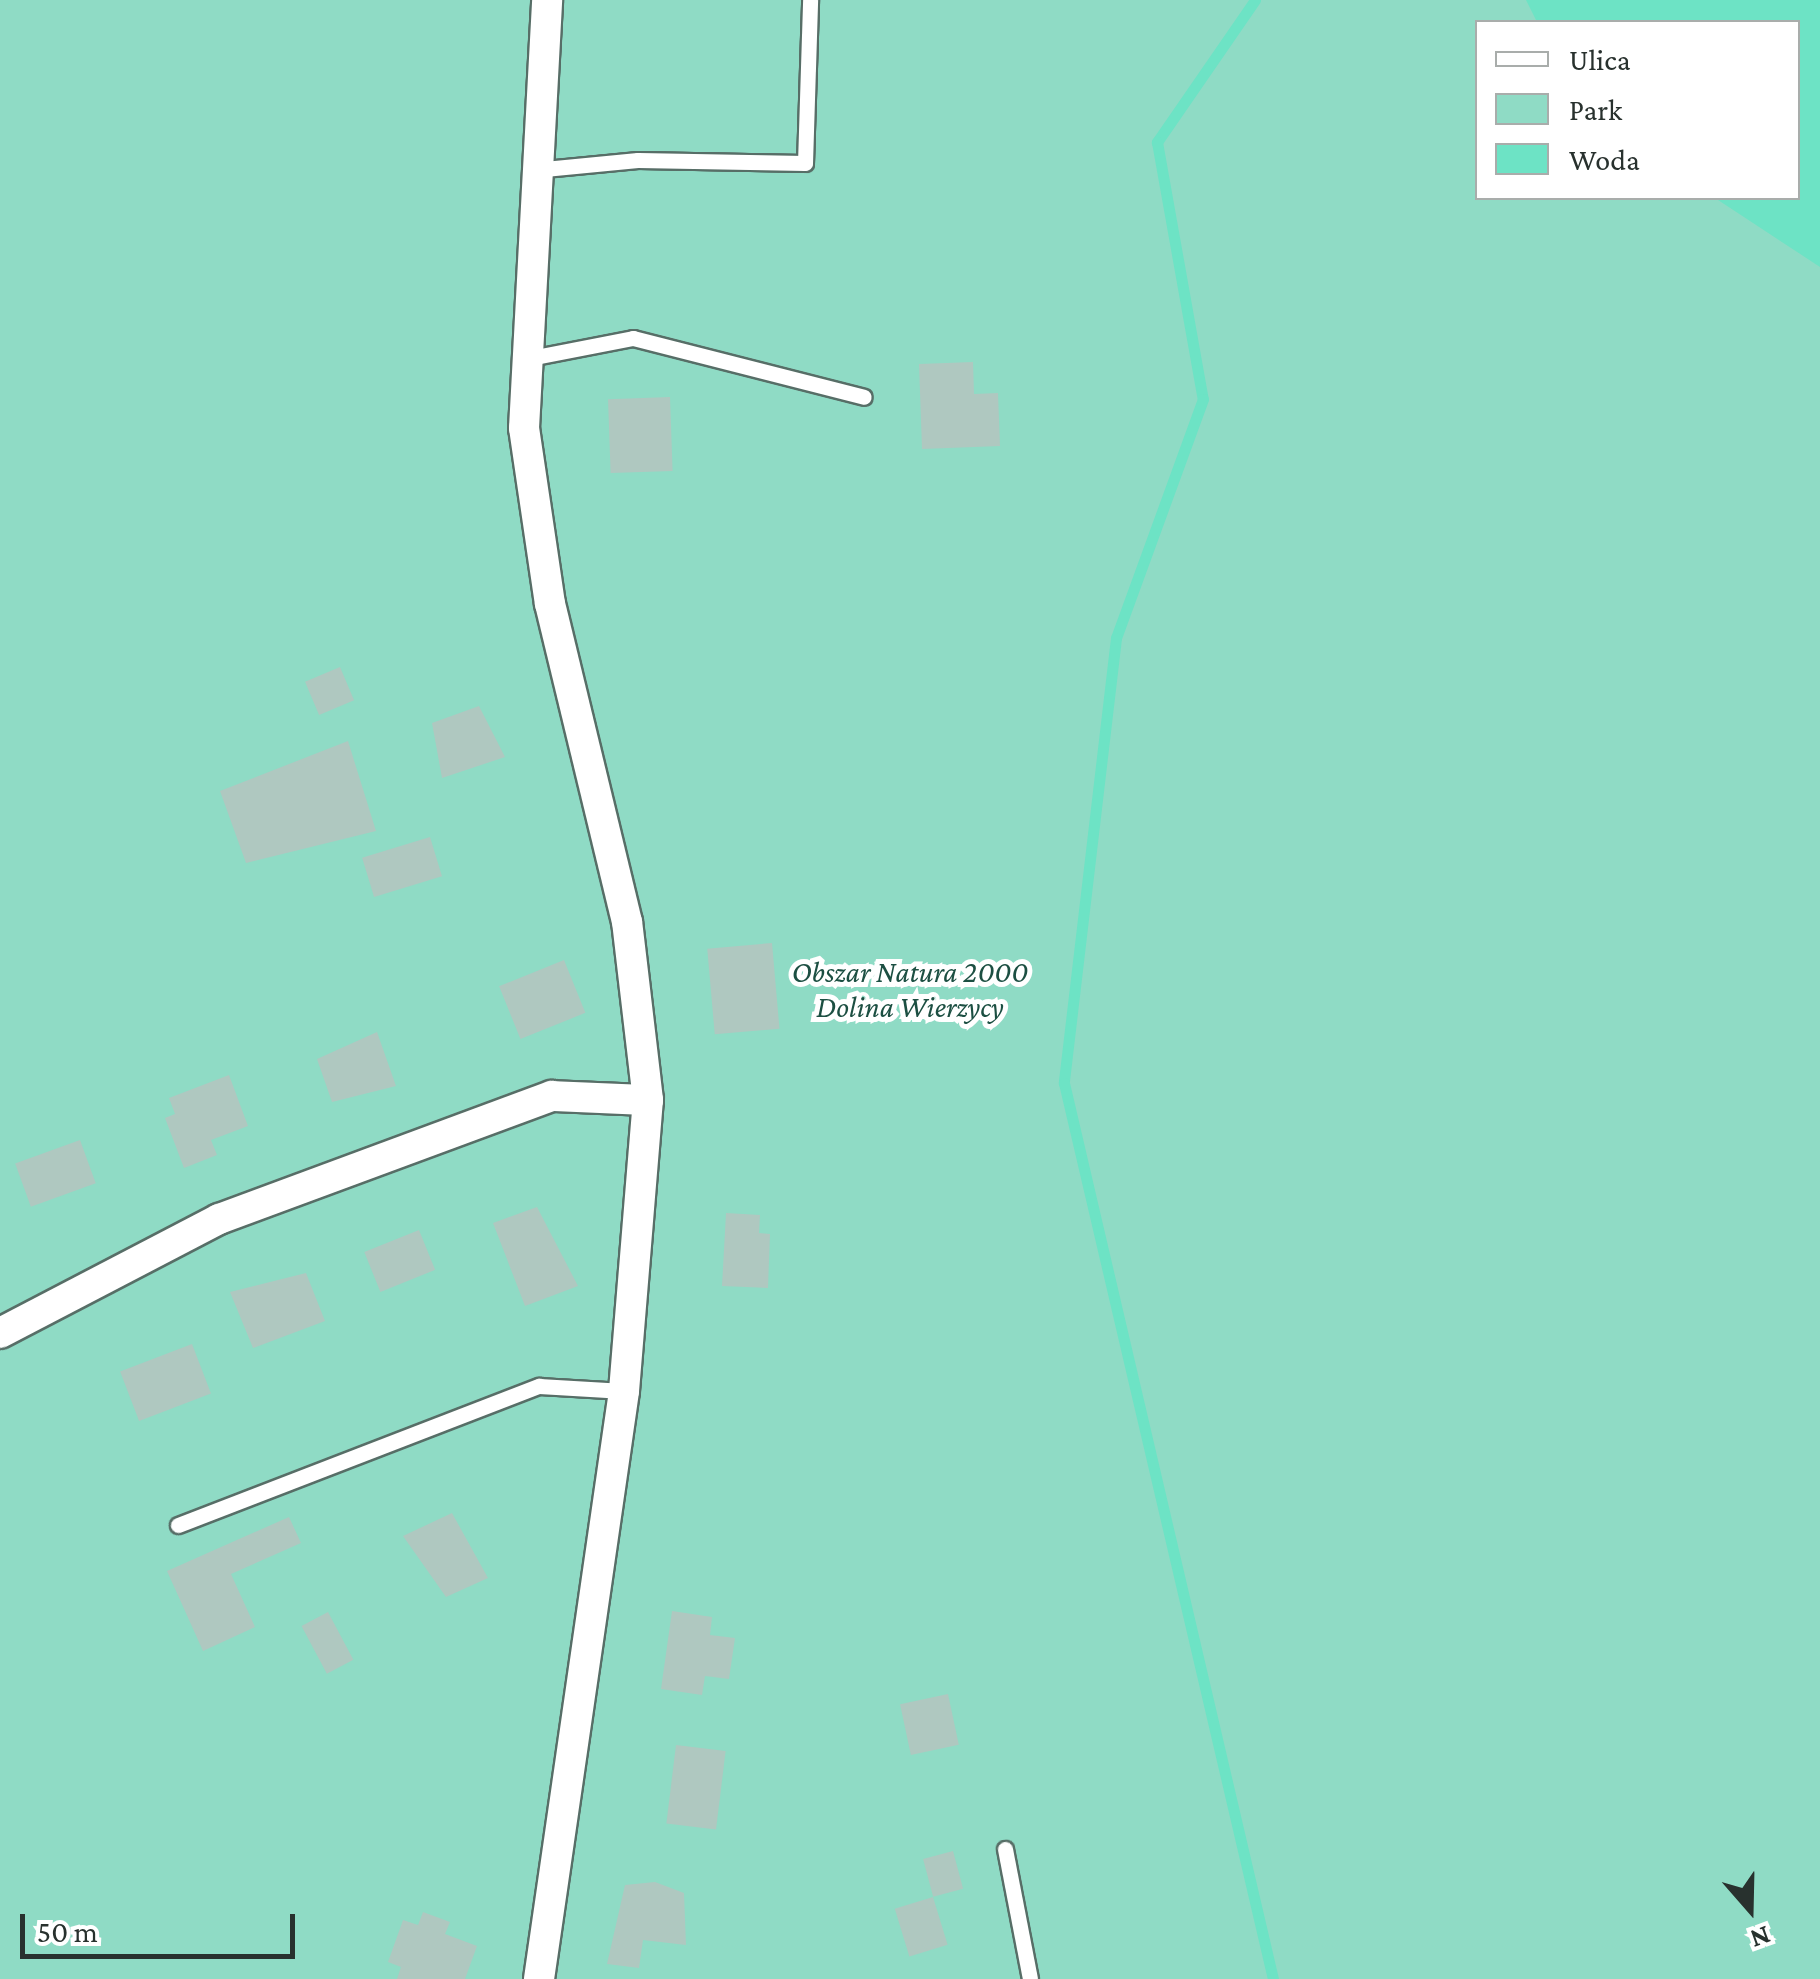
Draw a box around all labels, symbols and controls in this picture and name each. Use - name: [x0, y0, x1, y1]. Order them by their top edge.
- legend: [1475, 20, 1800, 200]
- text: Ulica: [1569, 43, 1631, 76]
- text: Park: [1569, 93, 1622, 126]
- text: Woda: [1569, 143, 1640, 176]
- park label: Obszar Natura 2000 Dolina Wierzycy: [792, 954, 1028, 1024]
- north arrow: [1700, 1859, 1800, 1959]
- scale bar: [25, 1894, 300, 1956]
- text: 50 m: [37, 1915, 98, 1948]
- text: N: [1746, 1920, 1775, 1955]

